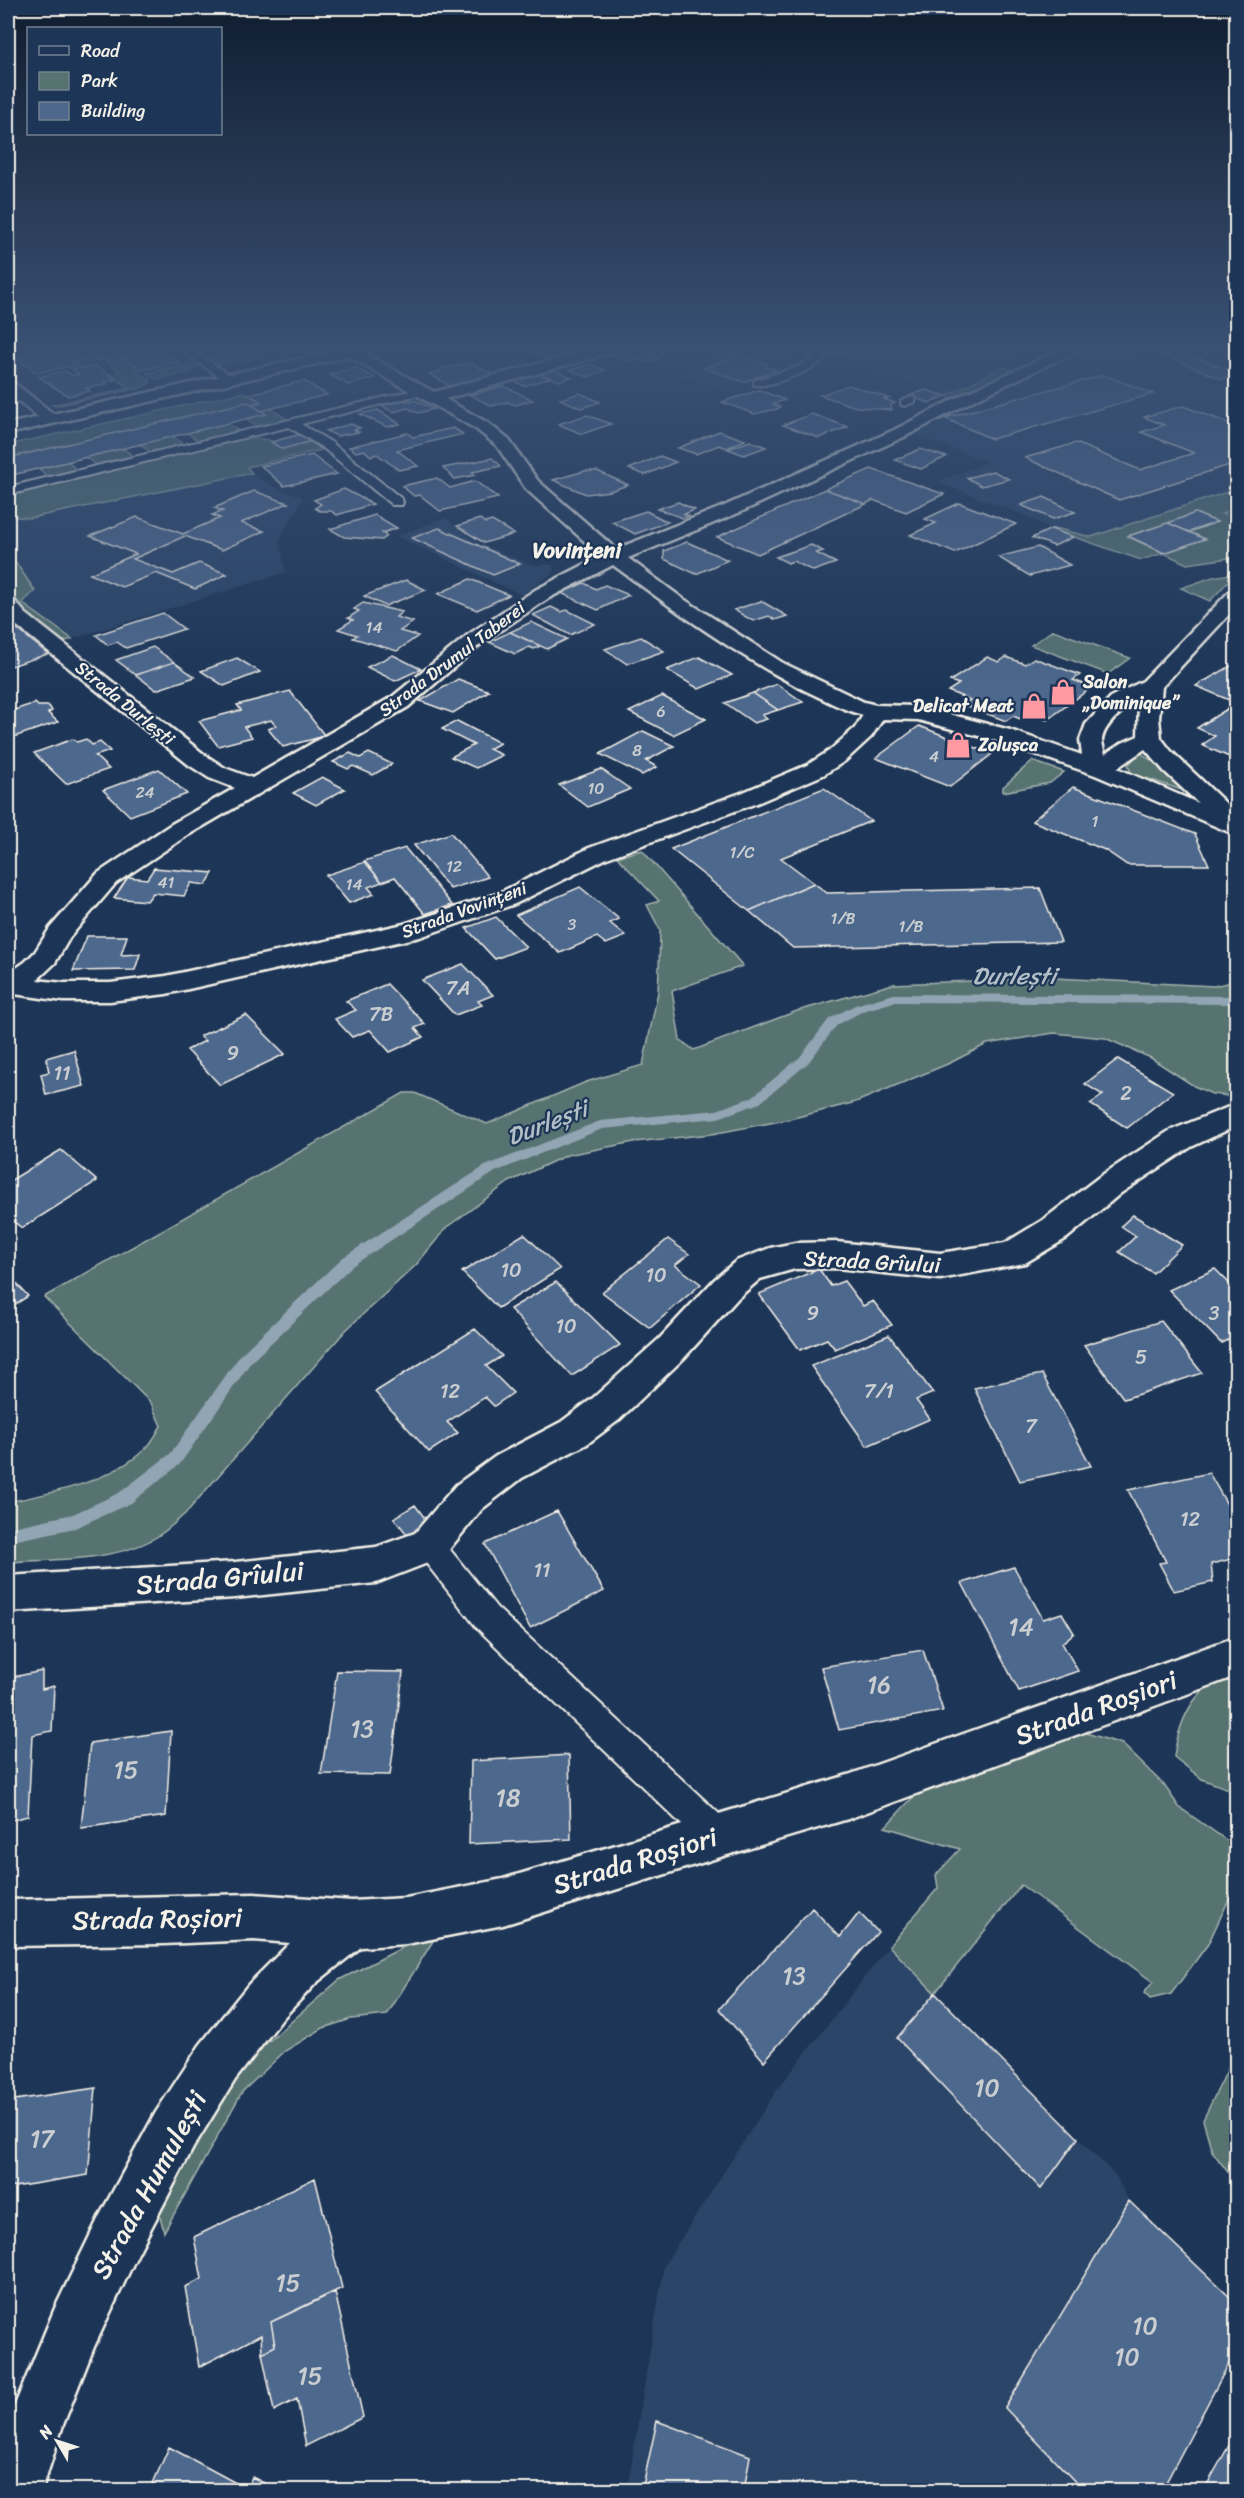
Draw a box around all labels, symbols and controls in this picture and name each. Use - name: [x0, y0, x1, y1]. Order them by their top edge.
- legend: [27, 27, 222, 135]
- text: Road: [81, 35, 121, 67]
- text: Park: [81, 65, 118, 97]
- text: Building: [81, 95, 145, 127]
- district label: Vovințeni: [533, 531, 623, 570]
- street label: Strada Drumul Taberei: [372, 592, 533, 725]
- house number: 14: [366, 613, 382, 642]
- street label: Strada Durlești: [68, 652, 183, 754]
- place label: Salon „Dominique”: [1081, 666, 1180, 719]
- shop icon: Salon „Dominique”: [1048, 677, 1078, 707]
- place label: Delicat Meat: [913, 690, 1014, 722]
- shop icon: Delicat Meat: [1019, 691, 1049, 721]
- house number: 6: [656, 697, 666, 726]
- place label: Zolușca: [977, 729, 1039, 761]
- shop icon: Zolușca: [943, 730, 973, 760]
- house number: 8: [632, 736, 642, 765]
- house number: 4: [929, 742, 939, 771]
- house number: 10: [588, 774, 604, 803]
- house number: 24: [135, 778, 155, 807]
- house number: 1: [1092, 807, 1099, 836]
- house number: 1/C: [730, 838, 754, 867]
- house number: 12: [446, 852, 462, 881]
- house number: 41: [158, 868, 175, 897]
- house number: 14: [346, 870, 362, 899]
- street label: Strada Vovințeni: [397, 872, 532, 948]
- house number: 1/B: [831, 904, 855, 933]
- house number: 3: [568, 910, 577, 939]
- house number: 1/B: [899, 912, 923, 941]
- water label: Durlești: [972, 955, 1060, 997]
- house number: 7A: [446, 971, 470, 1006]
- house number: 7B: [369, 997, 393, 1032]
- house number: 9: [227, 1036, 239, 1071]
- house number: 11: [53, 1056, 71, 1091]
- house number: 2: [1120, 1076, 1132, 1111]
- water label: Durlești: [500, 1087, 598, 1158]
- street label: Strada Grîului: [803, 1238, 942, 1285]
- house number: 10: [500, 1253, 522, 1288]
- house number: 10: [645, 1258, 667, 1293]
- house number: 9: [807, 1296, 819, 1331]
- house number: 3: [1209, 1296, 1220, 1331]
- house number: 10: [555, 1309, 577, 1344]
- house number: 5: [1135, 1340, 1147, 1375]
- house number: 12: [440, 1374, 461, 1409]
- house number: 7/1: [864, 1374, 894, 1409]
- house number: 7: [1025, 1409, 1038, 1444]
- house number: 12: [1180, 1502, 1201, 1537]
- street label: Strada Grîului: [134, 1547, 307, 1609]
- house number: 11: [533, 1553, 551, 1588]
- house number: 14: [1008, 1606, 1034, 1648]
- street label: Strada Roșiori: [1008, 1656, 1185, 1760]
- house number: 16: [867, 1664, 891, 1706]
- house number: 13: [350, 1708, 374, 1750]
- house number: 15: [114, 1749, 138, 1791]
- house number: 18: [496, 1777, 520, 1819]
- street label: Strada Roșiori: [547, 1813, 724, 1909]
- street label: Strada Roșiori: [72, 1894, 243, 1944]
- house number: 13: [782, 1955, 806, 1997]
- house number: 10: [974, 2067, 1000, 2109]
- street label: Strada Humulești: [77, 2081, 221, 2288]
- house number: 17: [30, 2118, 55, 2160]
- house number: 15: [276, 2262, 300, 2304]
- house number: 10: [1132, 2305, 1158, 2347]
- house number: 10: [1114, 2336, 1140, 2378]
- house number: 15: [298, 2355, 322, 2397]
- north arrow: [27, 2411, 87, 2471]
- text: N: [30, 2418, 61, 2446]

